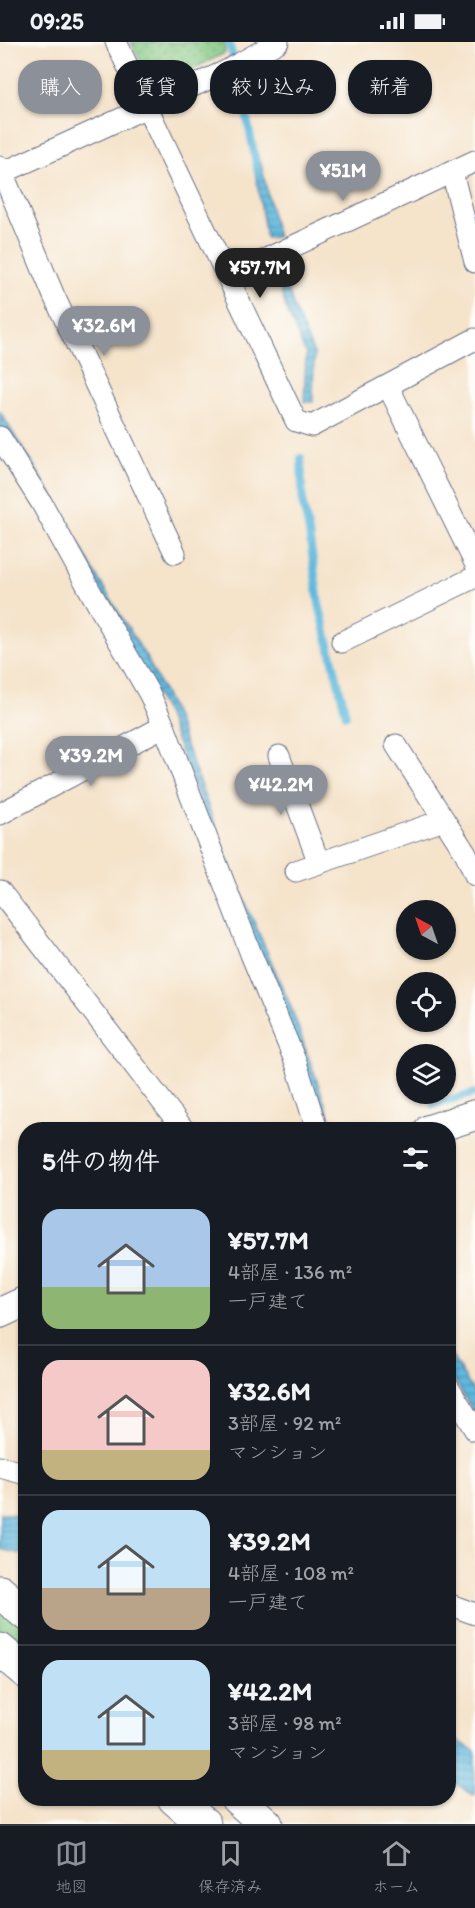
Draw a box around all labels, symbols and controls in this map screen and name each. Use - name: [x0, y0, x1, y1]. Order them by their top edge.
- text: 09:25: [30, 8, 84, 35]
- chip: 購入: [18, 60, 102, 114]
- chip: 賃貸: [114, 60, 198, 114]
- chip: 絞り込み: [210, 60, 336, 114]
- chip: 新着: [348, 60, 432, 114]
- pin: ¥51M: [307, 151, 379, 202]
- text: ¥51M: [320, 158, 366, 182]
- pin: ¥57.7M: [211, 248, 309, 299]
- text: ¥57.7M: [229, 255, 291, 279]
- pin: ¥32.6M: [55, 306, 153, 357]
- text: ¥32.6M: [72, 313, 136, 337]
- pin: ¥39.2M: [42, 736, 140, 787]
- text: ¥39.2M: [59, 743, 123, 767]
- pin: ¥42.2M: [232, 765, 330, 816]
- text: ¥42.2M: [249, 772, 313, 796]
- north arrow: [396, 900, 456, 960]
- map controls: [396, 900, 456, 1104]
- button: locate: [396, 972, 456, 1032]
- button: layers: [396, 1044, 456, 1104]
- icon: filters: [399, 1142, 432, 1175]
- text: 5件の物件: [42, 1145, 160, 1177]
- text: ¥57.7M: [228, 1224, 309, 1256]
- icon: home: [90, 1233, 162, 1305]
- text: 4部屋 · 136 m²: [228, 1260, 352, 1284]
- text: 一戸建て: [228, 1289, 308, 1313]
- text: ¥32.6M: [228, 1375, 311, 1407]
- icon: home: [90, 1384, 162, 1456]
- text: 3部屋 · 92 m²: [228, 1411, 341, 1435]
- text: マンション: [228, 1440, 327, 1464]
- text: ¥39.2M: [228, 1525, 311, 1557]
- icon: home: [90, 1534, 162, 1606]
- text: 4部屋 · 108 m²: [228, 1561, 354, 1585]
- text: 一戸建て: [228, 1590, 308, 1614]
- text: ¥42.2M: [228, 1675, 312, 1707]
- icon: home: [90, 1684, 162, 1756]
- text: 3部屋 · 98 m²: [228, 1711, 342, 1735]
- text: マンション: [228, 1740, 327, 1764]
- tab: 地図: [55, 1837, 88, 1897]
- tab: 保存済み: [198, 1837, 262, 1897]
- tab: ホーム: [373, 1837, 420, 1897]

